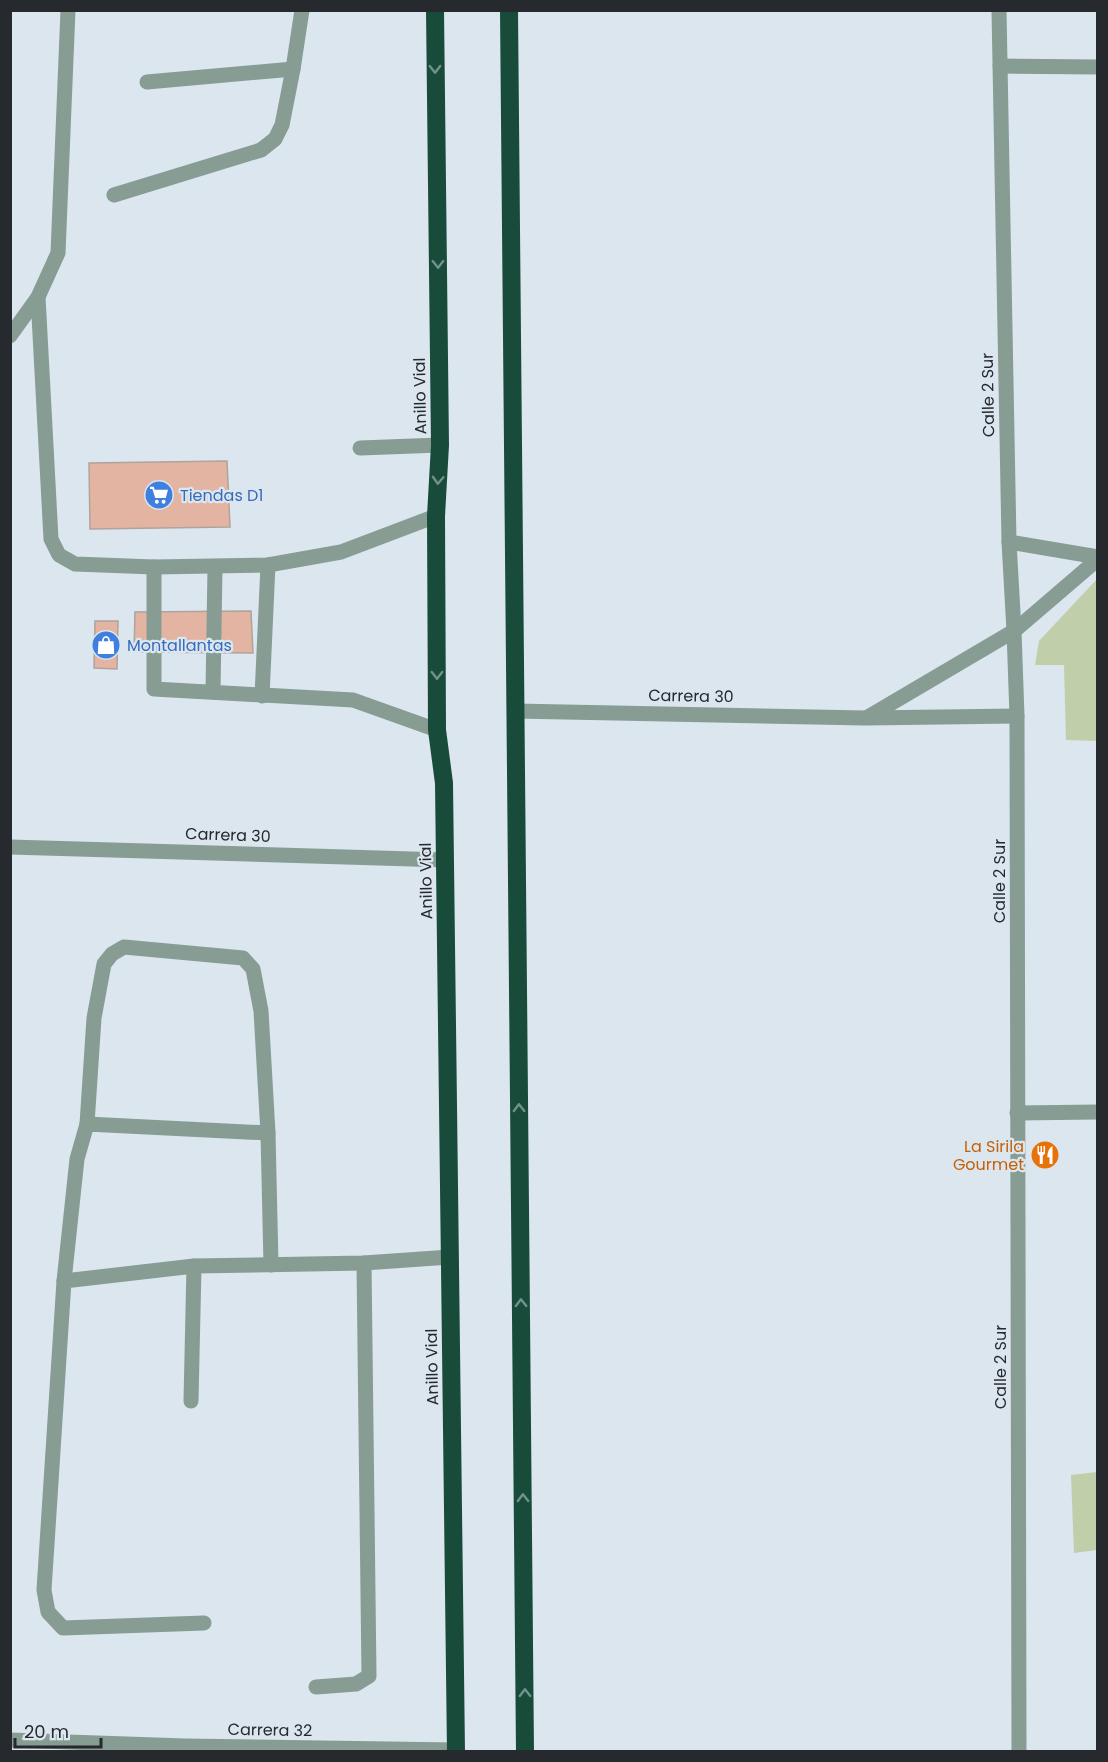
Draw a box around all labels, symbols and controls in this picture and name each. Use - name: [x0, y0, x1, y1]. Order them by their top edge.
- one-way arrow: [429, 64, 441, 73]
- one-way arrow: [432, 259, 444, 268]
- street label: Calle 2 Sur: [976, 353, 1000, 437]
- street label: Anillo Vial: [408, 357, 432, 435]
- one-way arrow: [432, 475, 445, 484]
- supermarket icon: Tiendas D1: [143, 479, 175, 511]
- place label: Tiendas D1: [180, 484, 263, 507]
- shop icon: Montallantas: [90, 629, 122, 661]
- place label: Montallantas: [127, 634, 232, 657]
- one-way arrow: [431, 670, 443, 679]
- street label: Carrera 30: [648, 684, 734, 708]
- street label: Carrera 30: [185, 822, 271, 848]
- street label: Calle 2 Sur: [988, 839, 1011, 923]
- street label: Anillo Vial: [414, 842, 438, 920]
- one-way arrow: [513, 1104, 525, 1113]
- place label: La Sirila Gourmet: [953, 1135, 1024, 1176]
- restaurant icon: La Sirila Gourmet: [1029, 1139, 1061, 1171]
- one-way arrow: [515, 1299, 527, 1308]
- street label: Calle 2 Sur: [989, 1325, 1012, 1409]
- street label: Anillo Vial: [420, 1328, 444, 1406]
- one-way arrow: [517, 1494, 529, 1503]
- one-way arrow: [519, 1689, 531, 1698]
- scale bar: [15, 1711, 100, 1749]
- street label: Carrera 32: [227, 1718, 313, 1742]
- text: 20 m: [24, 1719, 69, 1744]

